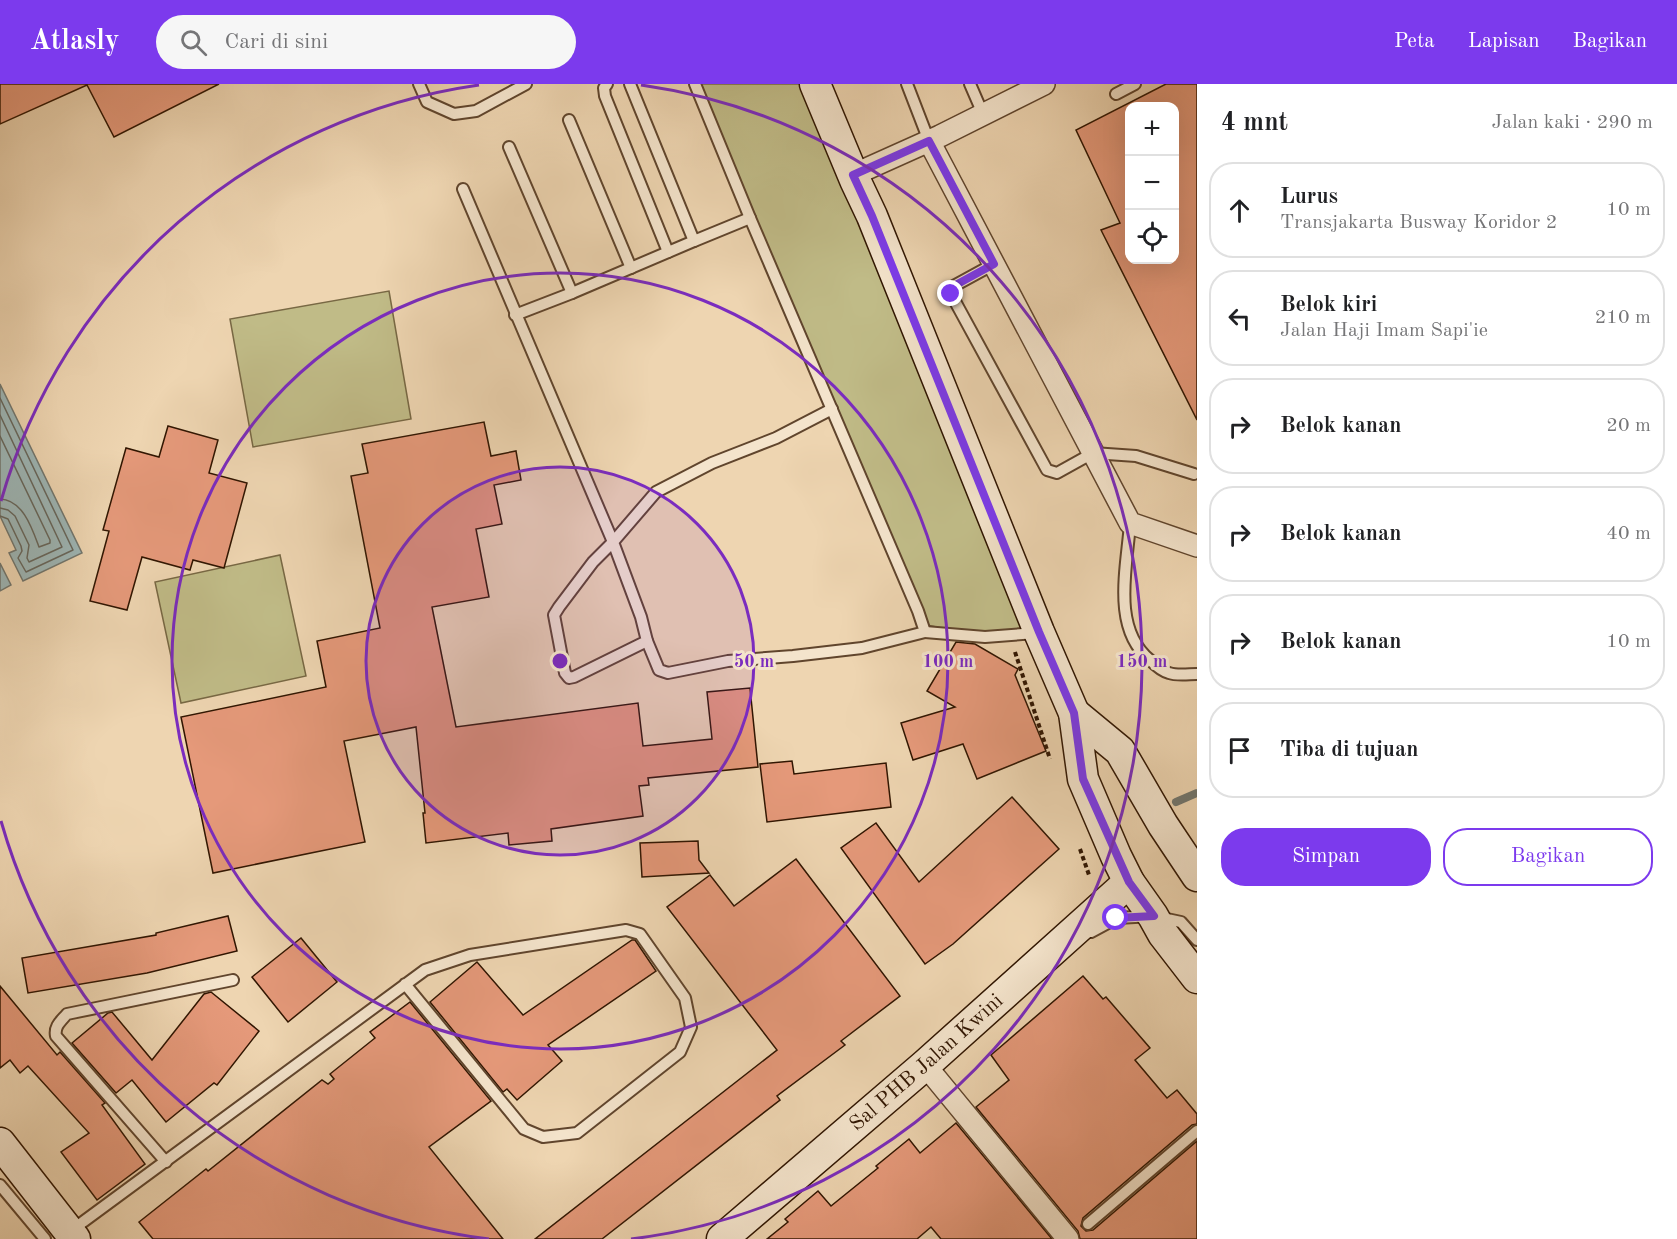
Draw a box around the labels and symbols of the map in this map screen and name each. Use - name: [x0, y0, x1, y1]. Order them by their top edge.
- route end: [937, 280, 963, 306]
- centre of rings: [550, 651, 570, 671]
- text: 50 m: [734, 653, 774, 671]
- text: 100 m: [923, 653, 973, 671]
- text: 150 m: [1117, 653, 1167, 671]
- route start: [1102, 904, 1128, 930]
- street label: Sal PHB Jalan Kwini: [846, 990, 1007, 1135]

